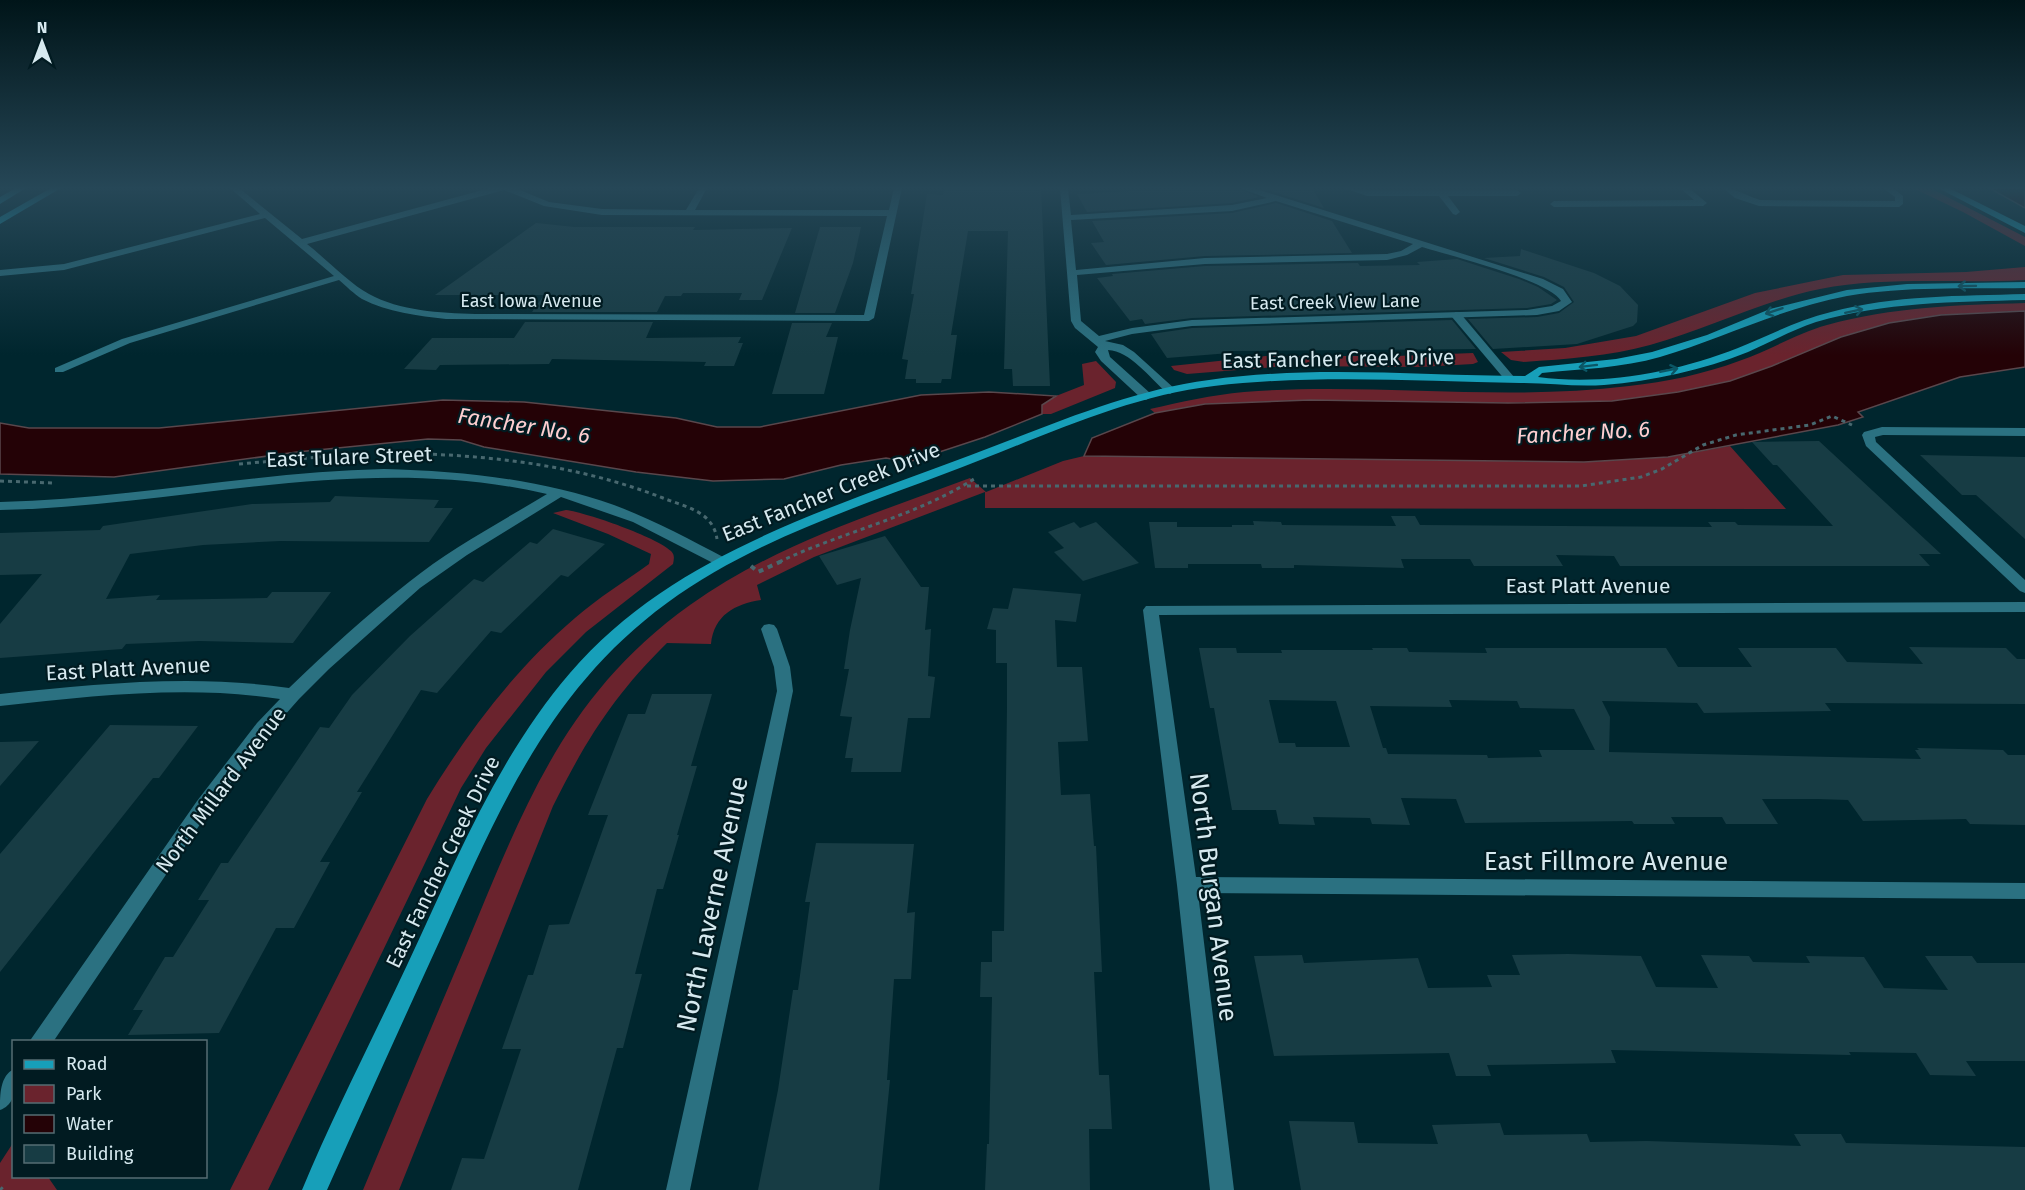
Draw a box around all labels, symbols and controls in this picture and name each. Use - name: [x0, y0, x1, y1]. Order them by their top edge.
- north arrow: [12, 12, 72, 72]
- text: N: [37, 18, 47, 37]
- one-way arrow: [1957, 280, 1977, 292]
- street label: East Iowa Avenue: [460, 290, 602, 312]
- street label: East Creek View Lane: [1250, 290, 1420, 314]
- one-way arrow: [1843, 305, 1863, 316]
- one-way arrow: [1765, 307, 1784, 318]
- street label: East Fancher Creek Drive: [1221, 344, 1455, 374]
- one-way arrow: [1579, 361, 1598, 372]
- one-way arrow: [1658, 365, 1678, 376]
- water label: Fancher No. 6: [456, 402, 592, 449]
- water label: Fancher No. 6: [1516, 416, 1651, 449]
- street label: East Fancher Creek Drive: [718, 436, 944, 548]
- street label: East Tulare Street: [265, 441, 433, 473]
- street label: East Platt Avenue: [1505, 573, 1671, 599]
- street label: East Platt Avenue: [45, 652, 211, 686]
- street label: North Millard Avenue: [150, 702, 292, 878]
- street label: East Fancher Creek Drive: [380, 752, 506, 972]
- street label: North Burgan Avenue: [1183, 771, 1244, 1023]
- street label: North Laverne Avenue: [670, 774, 755, 1035]
- street label: East Fillmore Avenue: [1484, 846, 1728, 877]
- legend: [12, 1040, 207, 1178]
- text: Road: [66, 1053, 108, 1075]
- text: Park: [66, 1083, 102, 1105]
- text: Water: [66, 1113, 113, 1135]
- text: Building: [66, 1143, 134, 1165]

